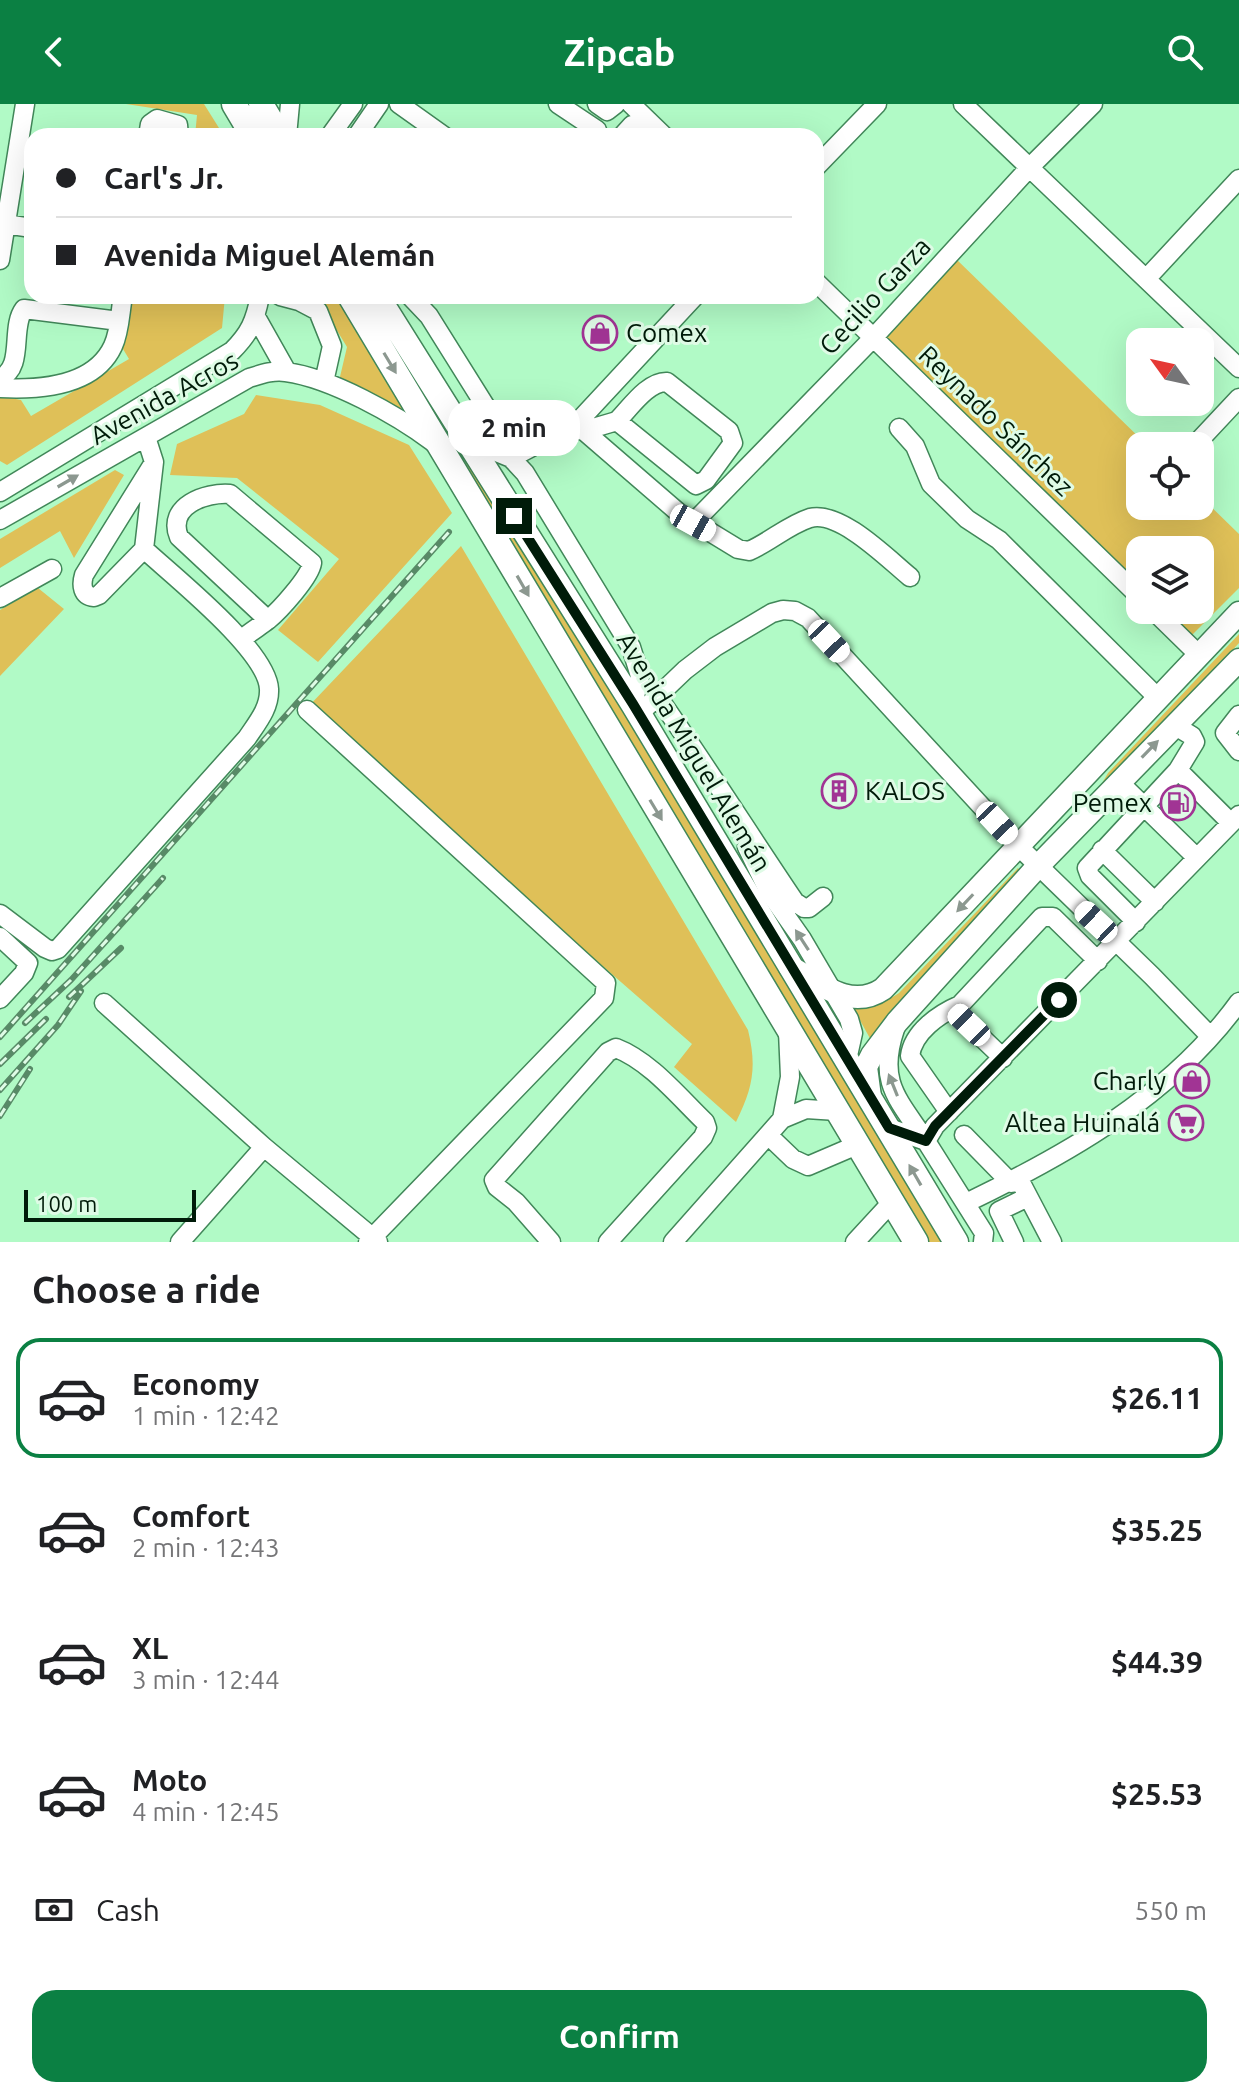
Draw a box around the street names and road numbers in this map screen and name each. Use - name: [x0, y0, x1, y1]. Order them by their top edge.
- street label: Cecilio Garza: [813, 231, 936, 360]
- street label: Reynado Sánchez: [913, 340, 1079, 501]
- street label: Avenida Acros: [85, 345, 243, 450]
- street label: Avenida Miguel Alemán: [611, 627, 777, 877]

